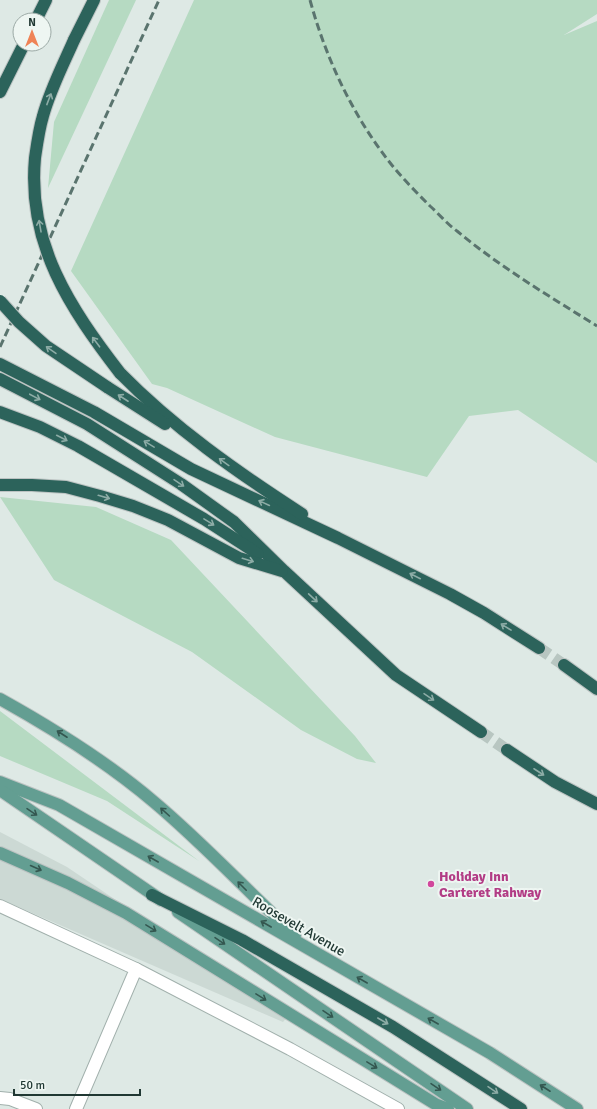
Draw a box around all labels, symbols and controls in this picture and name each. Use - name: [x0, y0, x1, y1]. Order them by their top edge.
- north arrow: [12, 12, 52, 52]
- text: N: [28, 16, 36, 29]
- one-way arrow: [46, 93, 54, 105]
- one-way arrow: [35, 220, 43, 233]
- one-way arrow: [92, 337, 100, 348]
- one-way arrow: [46, 346, 57, 354]
- one-way arrow: [29, 393, 41, 401]
- one-way arrow: [118, 394, 129, 402]
- one-way arrow: [55, 435, 67, 442]
- one-way arrow: [144, 440, 155, 448]
- one-way arrow: [219, 457, 230, 466]
- one-way arrow: [173, 479, 184, 487]
- one-way arrow: [97, 494, 110, 501]
- one-way arrow: [259, 499, 271, 507]
- one-way arrow: [203, 518, 214, 526]
- one-way arrow: [241, 557, 254, 564]
- one-way arrow: [409, 572, 421, 579]
- one-way arrow: [308, 593, 318, 603]
- one-way arrow: [500, 622, 512, 630]
- one-way arrow: [423, 693, 434, 701]
- one-way arrow: [56, 730, 67, 739]
- one-way arrow: [534, 768, 545, 776]
- one-way arrow: [26, 808, 37, 816]
- one-way arrow: [160, 808, 171, 817]
- one-way arrow: [147, 855, 159, 863]
- one-way arrow: [29, 865, 41, 872]
- place label: Holiday Inn Carteret Rahway: [439, 868, 541, 901]
- marker: Holiday Inn Carteret Rahway: [426, 879, 436, 889]
- one-way arrow: [237, 881, 247, 891]
- street label: Roosevelt Avenue: [249, 893, 348, 960]
- one-way arrow: [260, 920, 272, 928]
- one-way arrow: [145, 924, 156, 932]
- one-way arrow: [215, 937, 226, 945]
- one-way arrow: [356, 975, 368, 983]
- one-way arrow: [256, 992, 267, 1001]
- one-way arrow: [322, 1010, 333, 1018]
- one-way arrow: [427, 1016, 439, 1024]
- one-way arrow: [377, 1017, 389, 1025]
- one-way arrow: [366, 1061, 377, 1069]
- scale bar: [14, 1071, 140, 1097]
- text: 50 m: [20, 1078, 45, 1093]
- one-way arrow: [430, 1083, 441, 1091]
- one-way arrow: [539, 1083, 551, 1091]
- one-way arrow: [487, 1086, 498, 1094]

